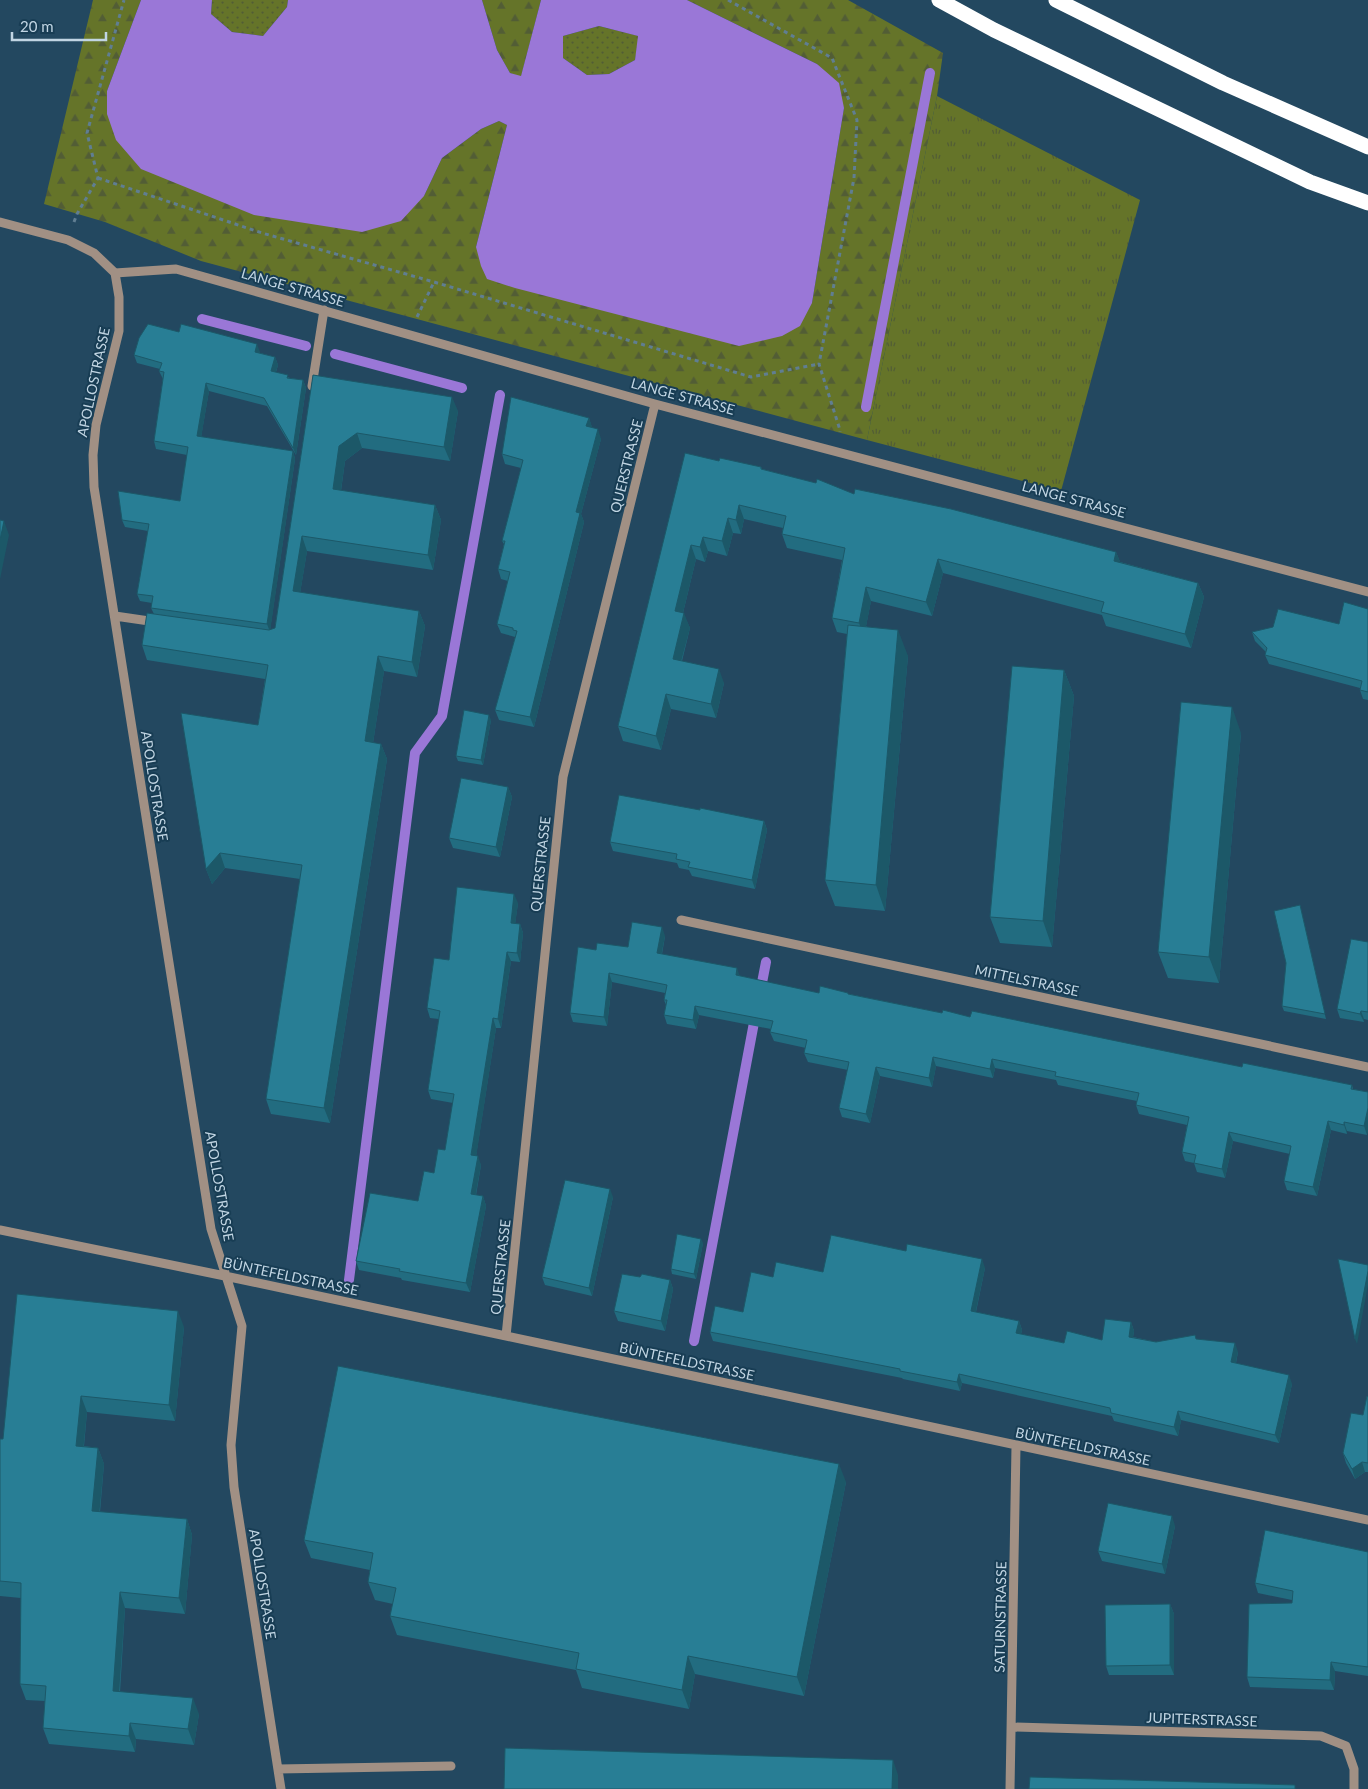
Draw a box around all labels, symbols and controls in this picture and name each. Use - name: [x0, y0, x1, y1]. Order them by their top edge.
- scale bar: [12, 10, 106, 42]
- text: 20 m: [20, 17, 54, 35]
- street label: LANGE STRASSE: [239, 264, 347, 310]
- street label: APOLLOSTRASSE: [73, 326, 113, 438]
- street label: LANGE STRASSE: [629, 374, 737, 418]
- street label: QUERSTRASSE: [606, 417, 646, 515]
- street label: LANGE STRASSE: [1020, 477, 1128, 521]
- street label: APOLLOSTRASSE: [138, 730, 172, 842]
- street label: QUERSTRASSE: [527, 815, 553, 913]
- street label: MITTELSTRASSE: [973, 961, 1081, 999]
- street label: APOLLOSTRASSE: [202, 1130, 238, 1242]
- street label: QUERSTRASSE: [487, 1218, 513, 1316]
- street label: BÜNTEFELDSTRASSE: [222, 1253, 360, 1299]
- street label: BÜNTEFELDSTRASSE: [618, 1338, 756, 1384]
- street label: BÜNTEFELDSTRASSE: [1014, 1423, 1152, 1469]
- street label: APOLLOSTRASSE: [246, 1528, 280, 1640]
- street label: SATURNSTRASSE: [991, 1561, 1009, 1673]
- street label: JUPITERSTRASSE: [1146, 1709, 1258, 1729]

